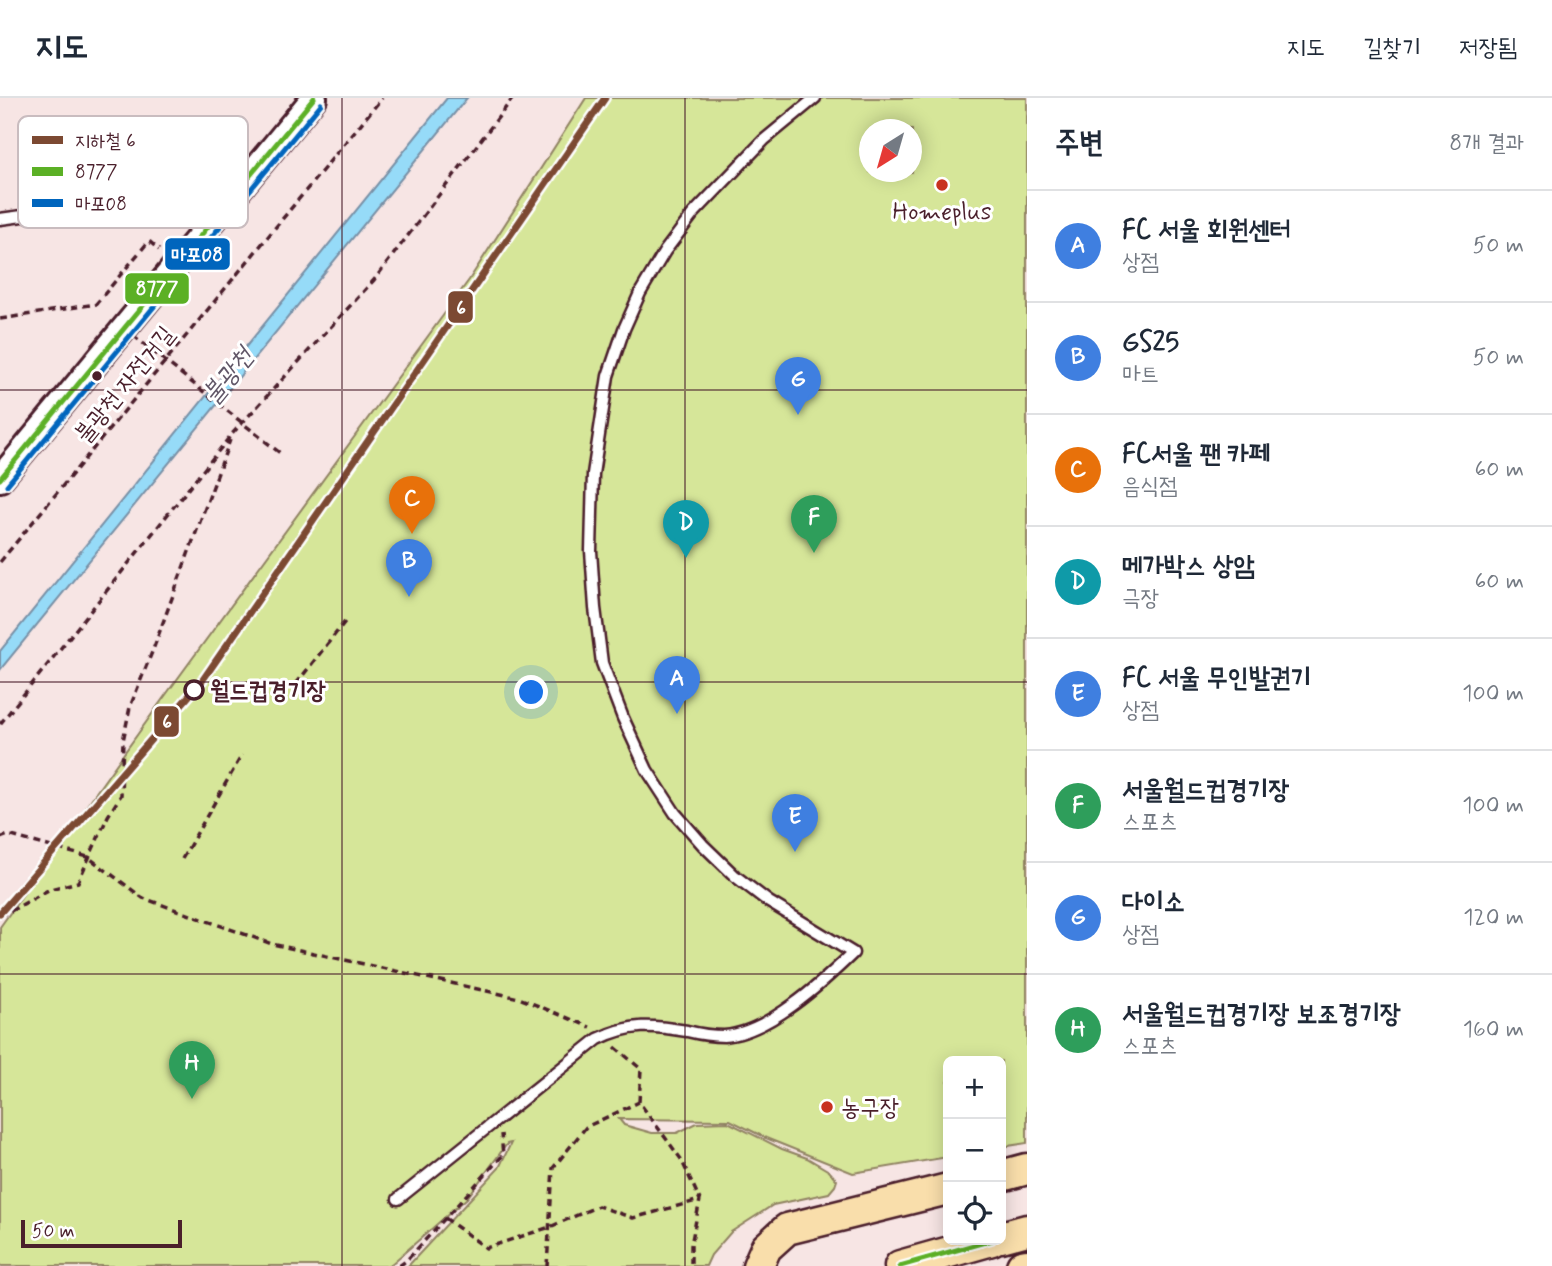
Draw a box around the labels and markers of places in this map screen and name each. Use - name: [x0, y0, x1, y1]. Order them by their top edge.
- marker: Homeplus: [934, 177, 950, 193]
- place label: Homeplus: [892, 197, 992, 228]
- pin: G: [775, 357, 821, 415]
- unlabelled marker: [90, 369, 104, 383]
- pin: C: [389, 476, 435, 534]
- pin: F: [791, 495, 837, 553]
- pin: D: [663, 500, 709, 558]
- pin: B: [386, 539, 432, 597]
- pin: A: [654, 656, 700, 714]
- place label: 월드컵경기장: [210, 676, 327, 707]
- marker: 월드컵경기장: [184, 680, 204, 700]
- pin: E: [772, 794, 818, 852]
- pin: H: [169, 1041, 215, 1099]
- place label: 농구장: [841, 1093, 899, 1124]
- marker: 농구장: [819, 1099, 835, 1115]

